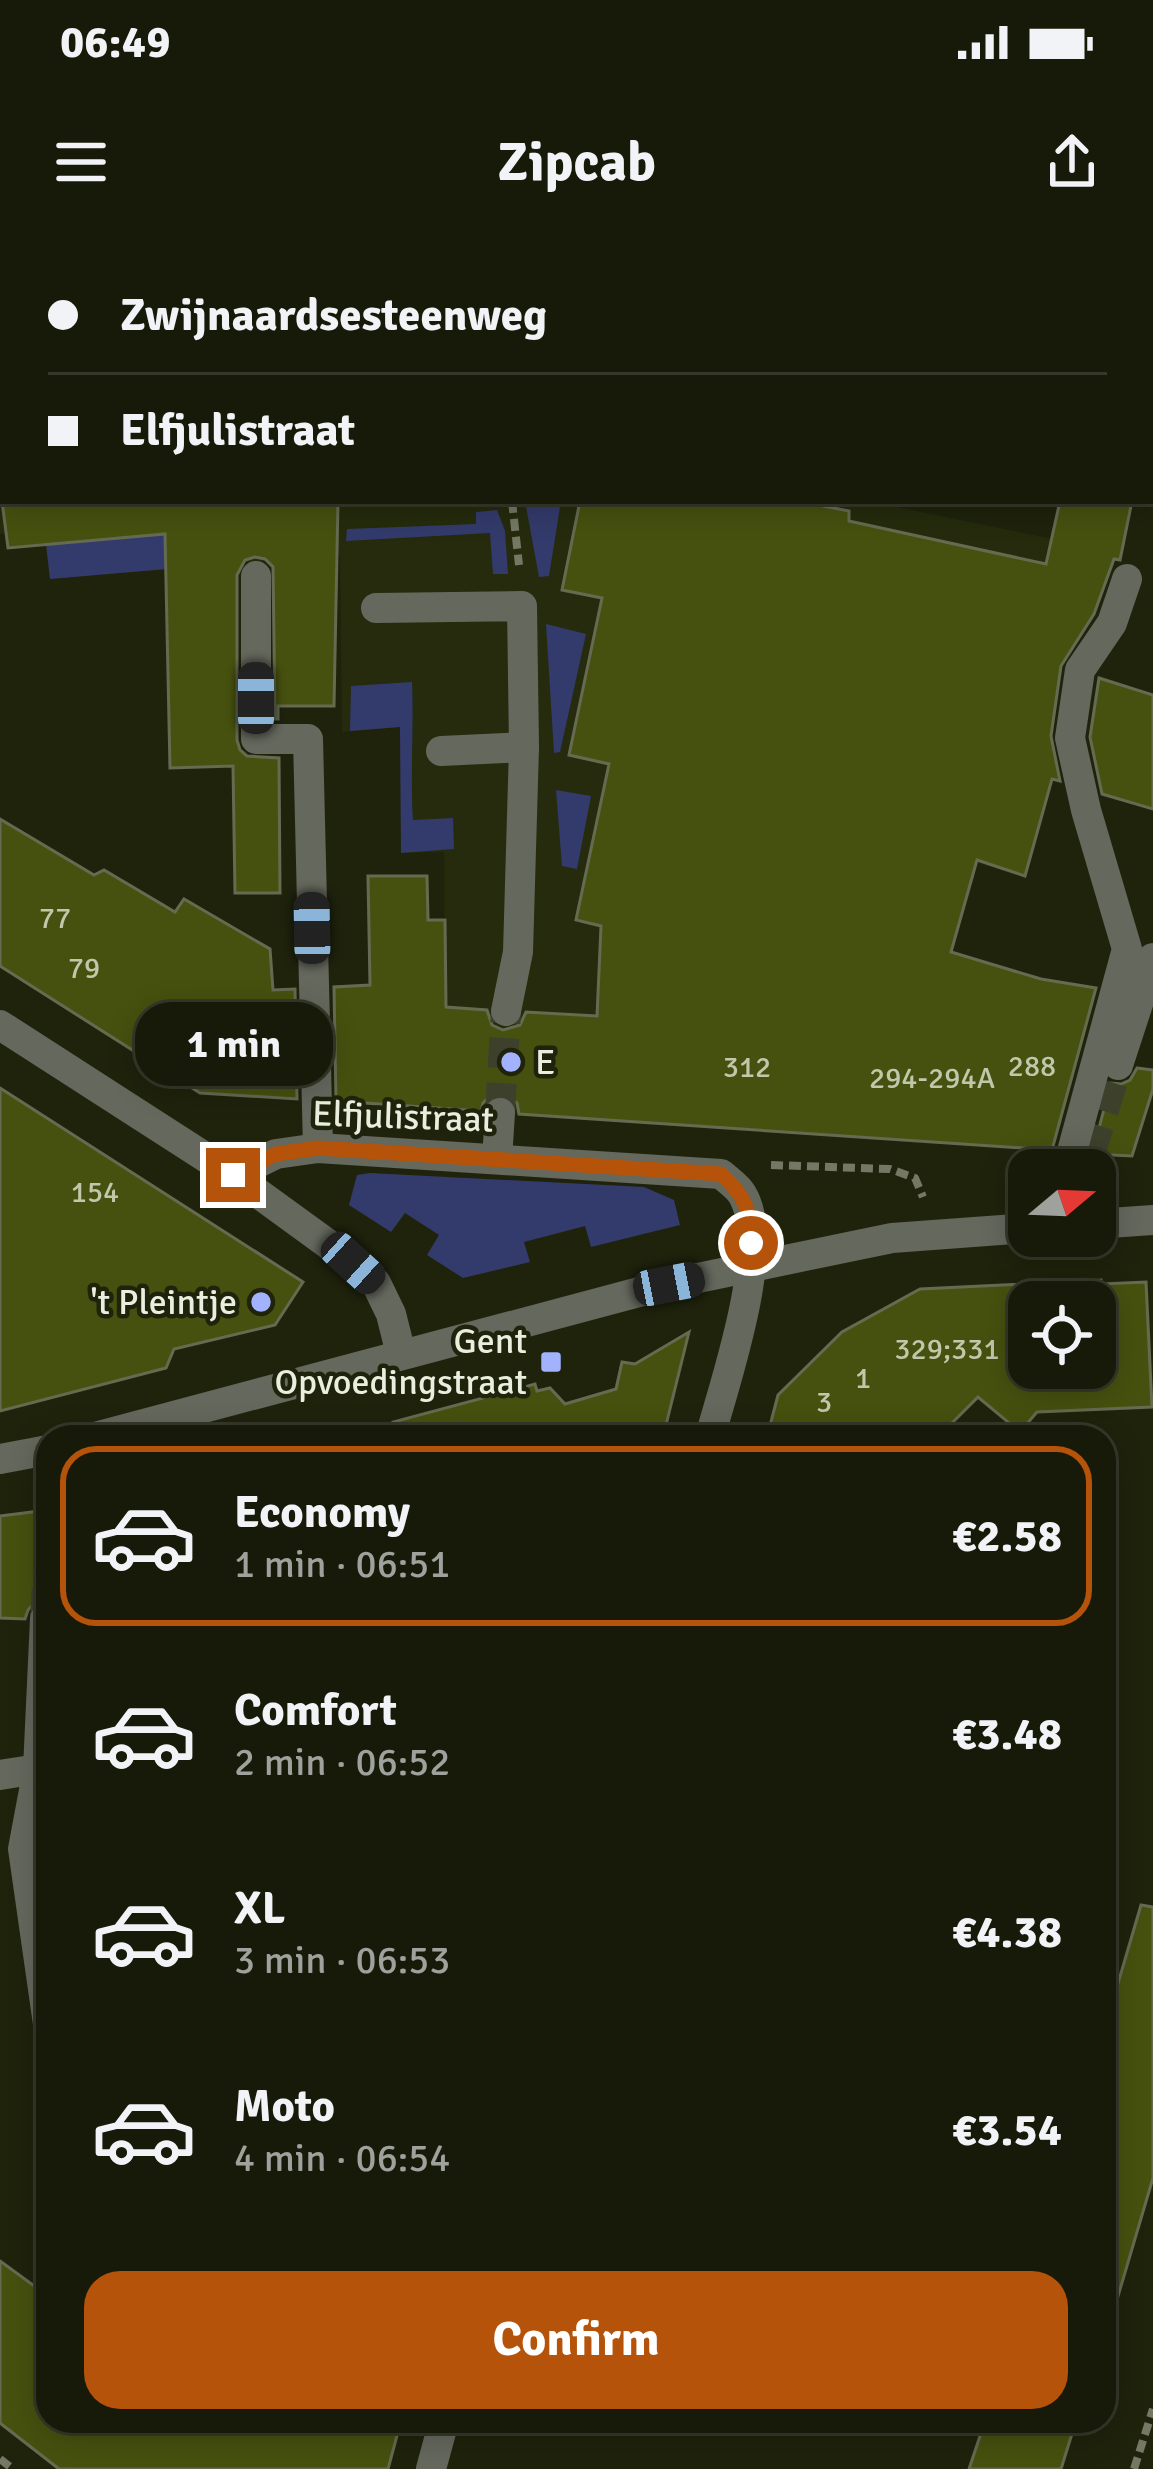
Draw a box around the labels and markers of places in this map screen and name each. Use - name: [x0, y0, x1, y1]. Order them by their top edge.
- place label: E: [535, 1040, 555, 1085]
- marker: E: [498, 1049, 524, 1075]
- place label: 't Pleintje: [90, 1280, 237, 1325]
- marker: 't Pleintje: [248, 1289, 274, 1315]
- place label: Gent Opvoedingstraat: [274, 1319, 527, 1405]
- marker: Gent Opvoedingstraat: [538, 1349, 564, 1375]

